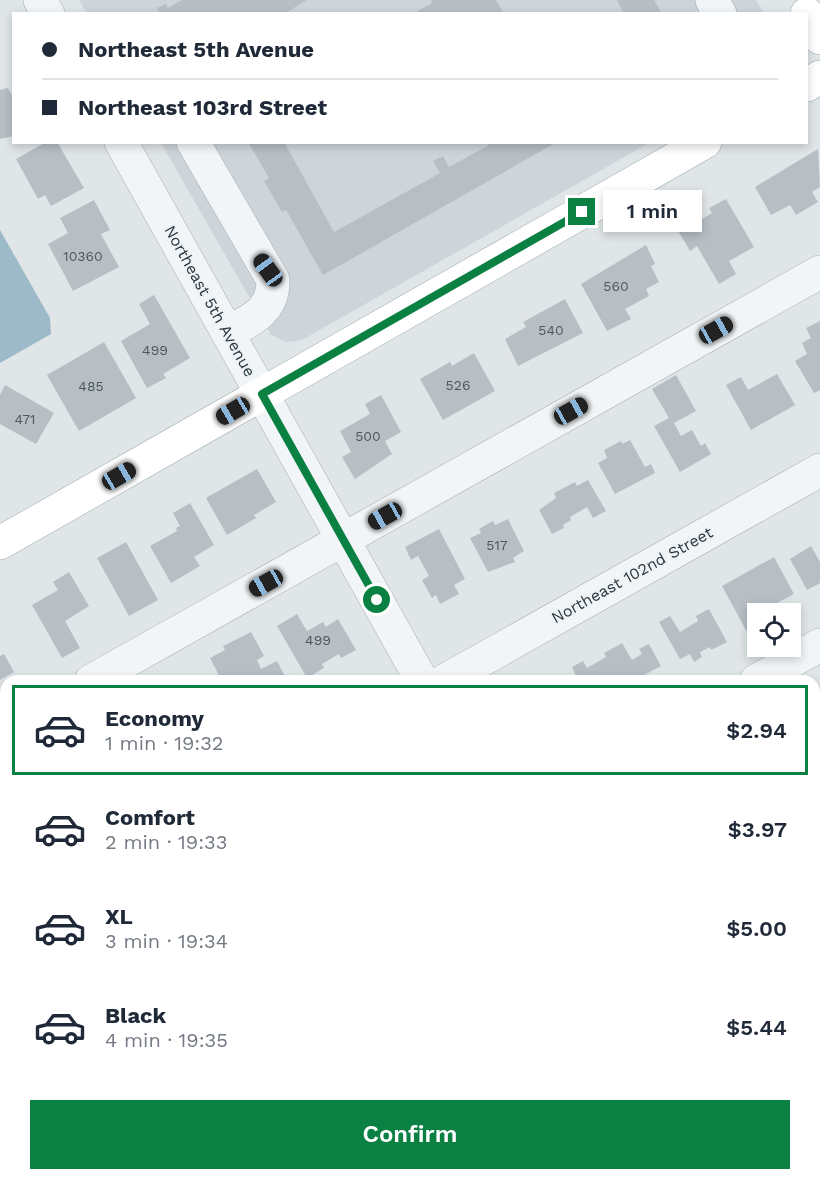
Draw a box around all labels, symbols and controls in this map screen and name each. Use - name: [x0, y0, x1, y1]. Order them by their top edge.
- text: Northeast 5th Avenue: [78, 37, 314, 62]
- text: Northeast 103rd Street: [78, 95, 327, 120]
- callout: 1 min: [603, 191, 702, 233]
- route end: [568, 198, 595, 225]
- text: 1 min: [627, 199, 678, 223]
- street label: Northeast 5th Avenue: [160, 222, 260, 380]
- house number: 10360: [63, 248, 103, 264]
- car: [250, 250, 286, 290]
- house number: 560: [603, 278, 629, 294]
- car: [696, 313, 736, 347]
- house number: 540: [538, 322, 564, 338]
- house number: 499: [142, 342, 168, 358]
- house number: 526: [446, 377, 470, 393]
- house number: 485: [78, 378, 104, 394]
- car: [213, 394, 253, 428]
- car: [551, 394, 591, 428]
- house number: 471: [14, 411, 36, 427]
- house number: 500: [355, 428, 381, 444]
- car: [99, 459, 139, 493]
- car: [365, 499, 405, 533]
- street label: Northeast 102nd Street: [548, 523, 716, 627]
- house number: 517: [486, 537, 508, 553]
- car: [246, 566, 286, 600]
- route start: [363, 586, 390, 613]
- map controls: [747, 603, 801, 657]
- button: locate: [747, 603, 801, 657]
- house number: 499: [305, 632, 331, 648]
- icon: car: [33, 703, 87, 757]
- text: Economy: [105, 706, 204, 731]
- text: $2.94: [726, 718, 787, 743]
- text: 1 min · 19:32: [105, 731, 224, 755]
- icon: car: [33, 802, 87, 856]
- text: Comfort: [105, 805, 195, 830]
- text: $3.97: [728, 817, 787, 842]
- text: 2 min · 19:33: [105, 830, 227, 854]
- icon: car: [33, 901, 87, 955]
- text: XL: [105, 904, 133, 929]
- text: $5.00: [726, 916, 787, 941]
- text: 3 min · 19:34: [105, 929, 228, 953]
- icon: car: [33, 1000, 87, 1054]
- text: Black: [105, 1003, 166, 1028]
- text: $5.44: [726, 1015, 787, 1040]
- text: 4 min · 19:35: [105, 1028, 228, 1052]
- button: Confirm: [30, 1100, 790, 1169]

